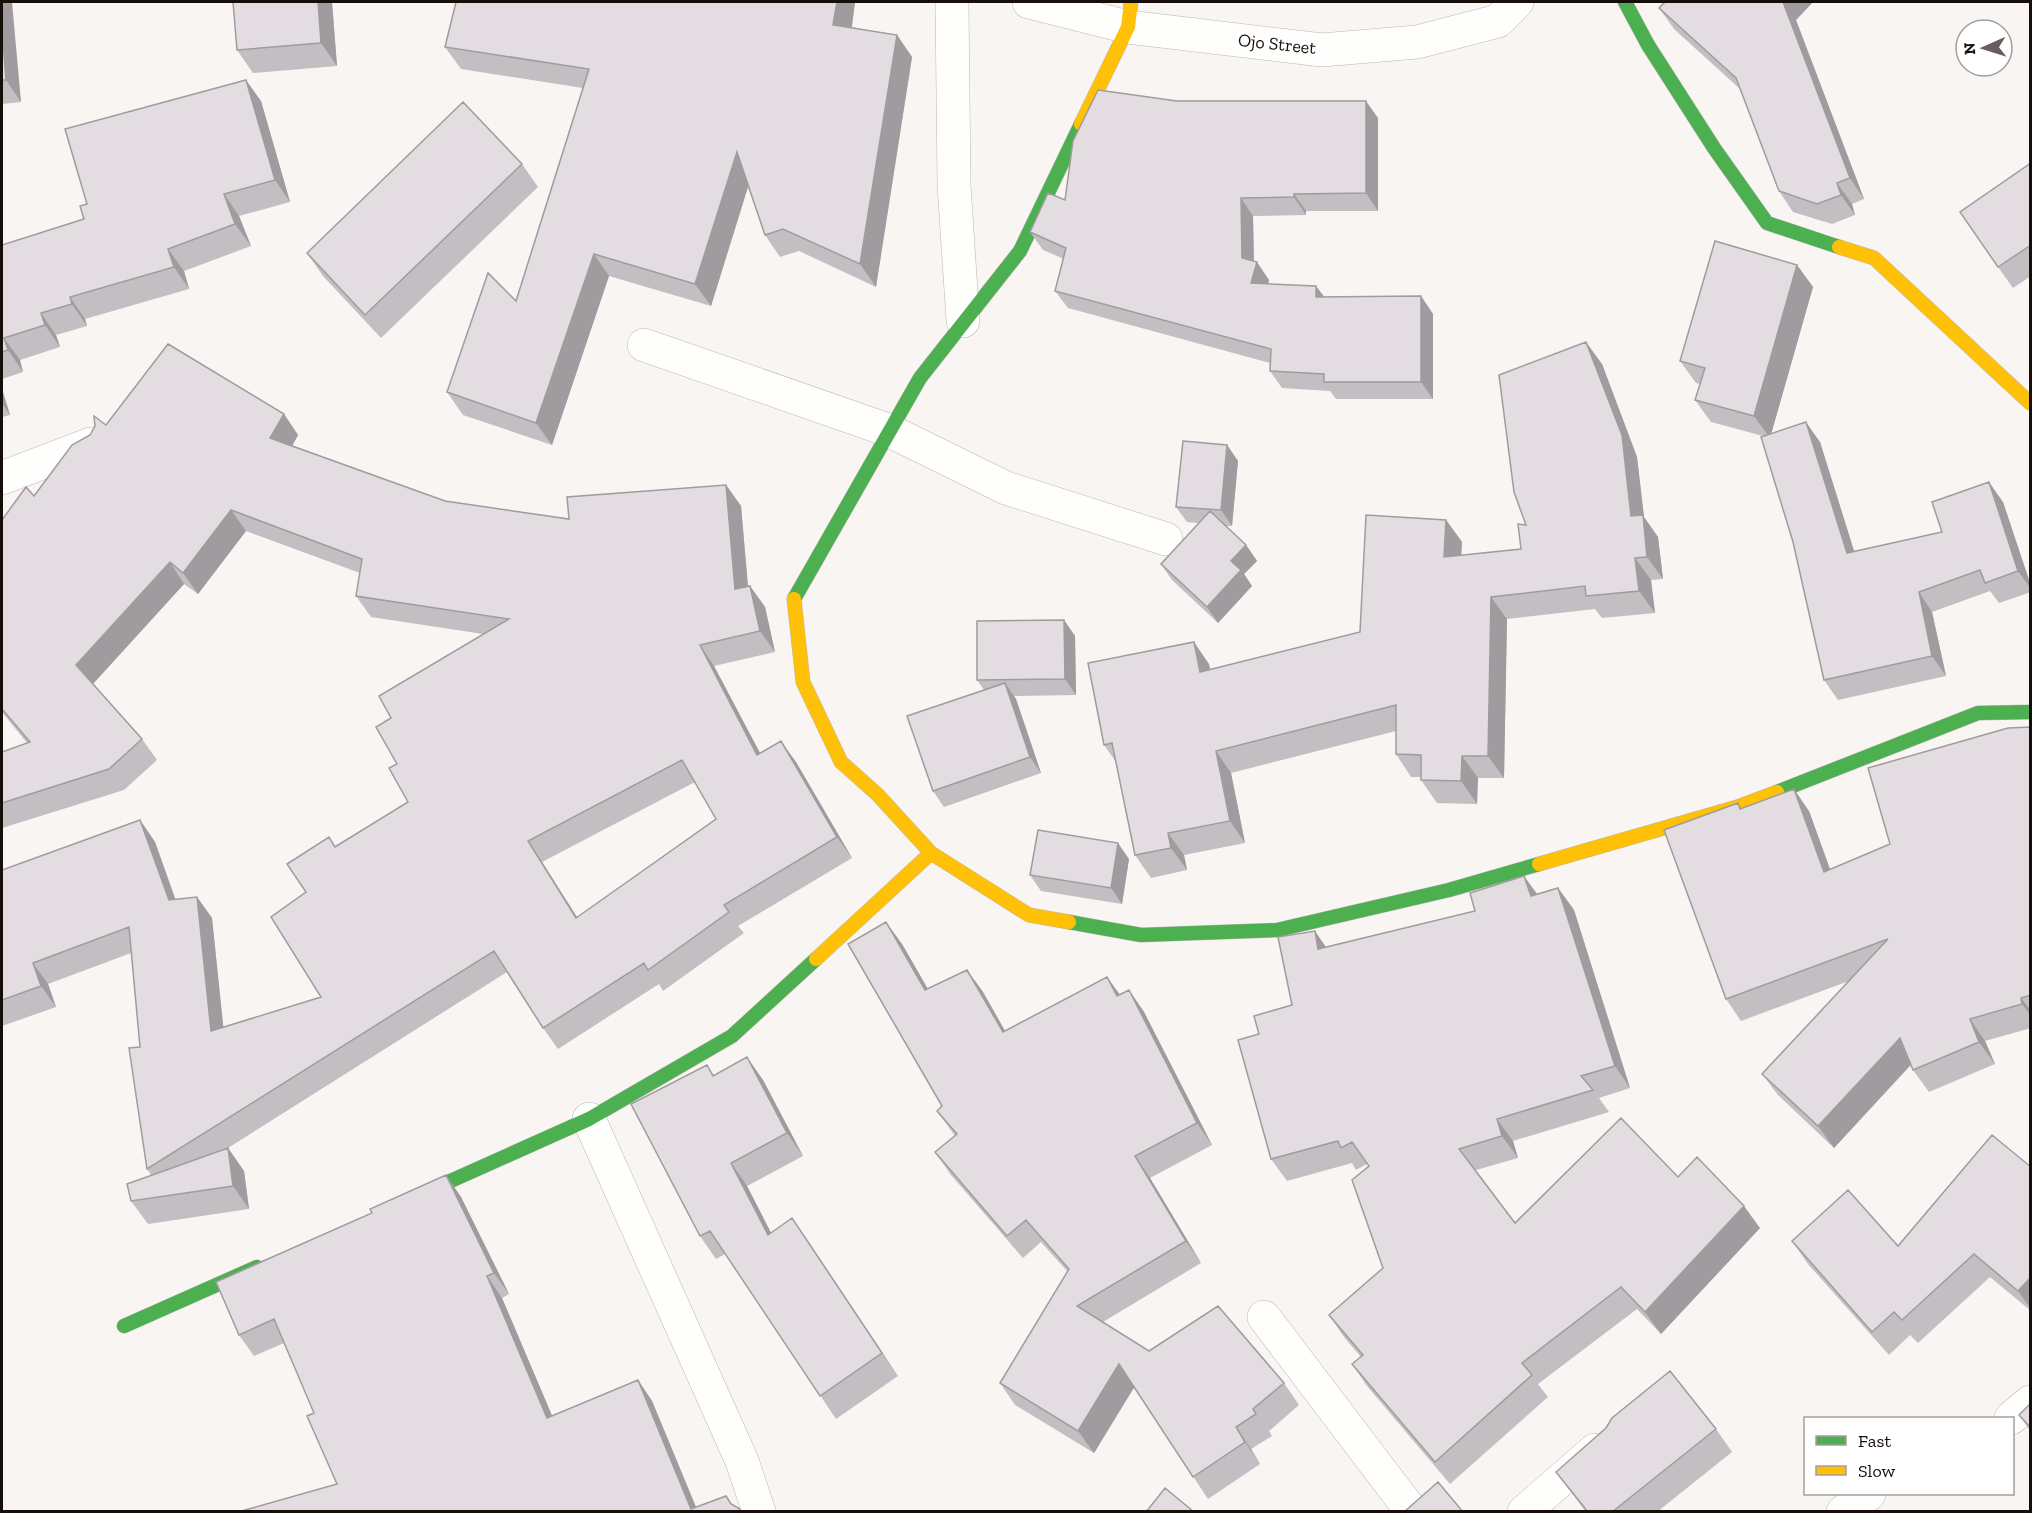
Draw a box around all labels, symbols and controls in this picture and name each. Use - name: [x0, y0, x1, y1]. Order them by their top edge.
- north arrow: [1954, 18, 2014, 78]
- street label: Ojo Street: [1237, 29, 1317, 59]
- text: N: [1960, 42, 1979, 55]
- legend: [1804, 1417, 2014, 1495]
- text: Fast: [1858, 1430, 1891, 1452]
- text: Slow: [1858, 1460, 1895, 1482]

